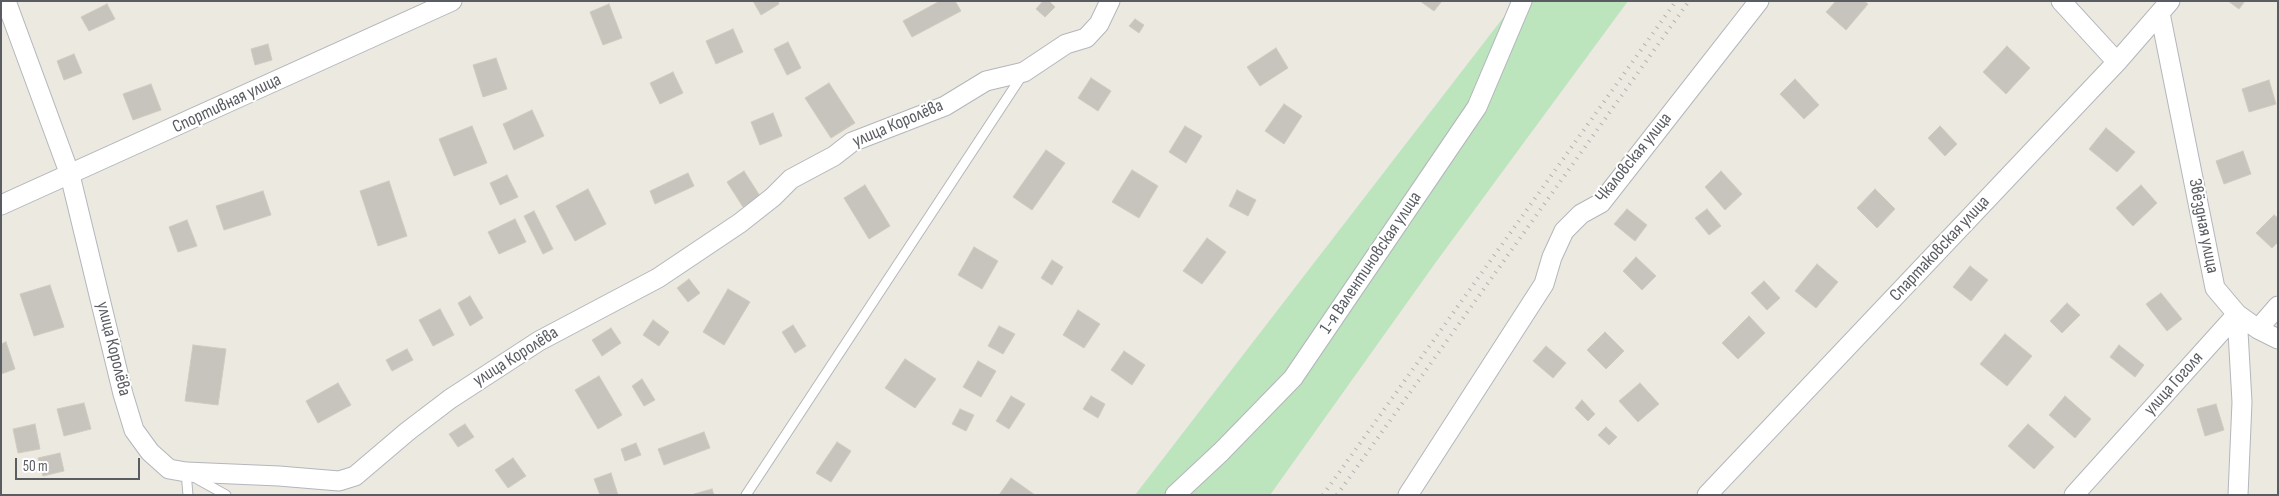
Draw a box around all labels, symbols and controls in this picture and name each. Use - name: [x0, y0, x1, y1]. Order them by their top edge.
- street label: Спортивная улица: [169, 69, 285, 139]
- street label: улица Королёва: [849, 95, 947, 153]
- street label: Чкаловская улица: [1591, 109, 1677, 207]
- street label: Звёздная улица: [2183, 177, 2223, 275]
- street label: 1-я Валентиновская улица: [1316, 188, 1426, 338]
- street label: Спартаковская улица: [1885, 192, 1995, 306]
- street label: улица Королёва: [91, 300, 135, 398]
- street label: улица Королёва: [469, 322, 563, 392]
- street label: улица Гоголя: [2140, 348, 2208, 420]
- scale bar: [18, 448, 142, 480]
- text: 50 m: [23, 457, 48, 476]

